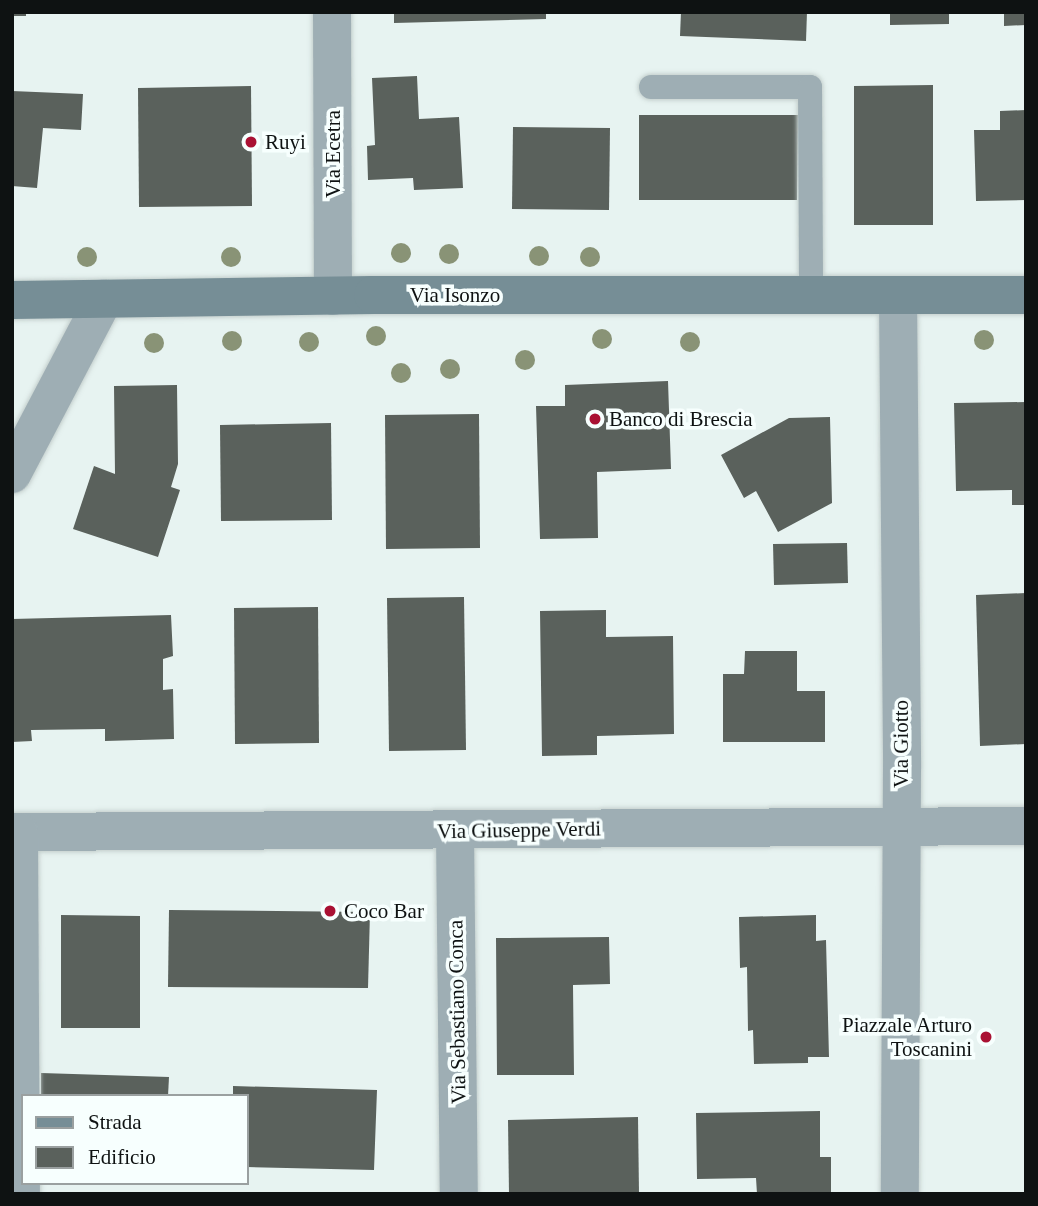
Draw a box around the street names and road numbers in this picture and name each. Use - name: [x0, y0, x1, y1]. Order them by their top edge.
- street label: Via Ecetra: [320, 110, 346, 198]
- street label: Via Isonzo: [410, 282, 500, 308]
- street label: Via Giotto: [888, 700, 914, 788]
- street label: Via Giuseppe Verdi: [437, 816, 601, 844]
- street label: Via Sebastiano Conca: [443, 920, 471, 1104]

